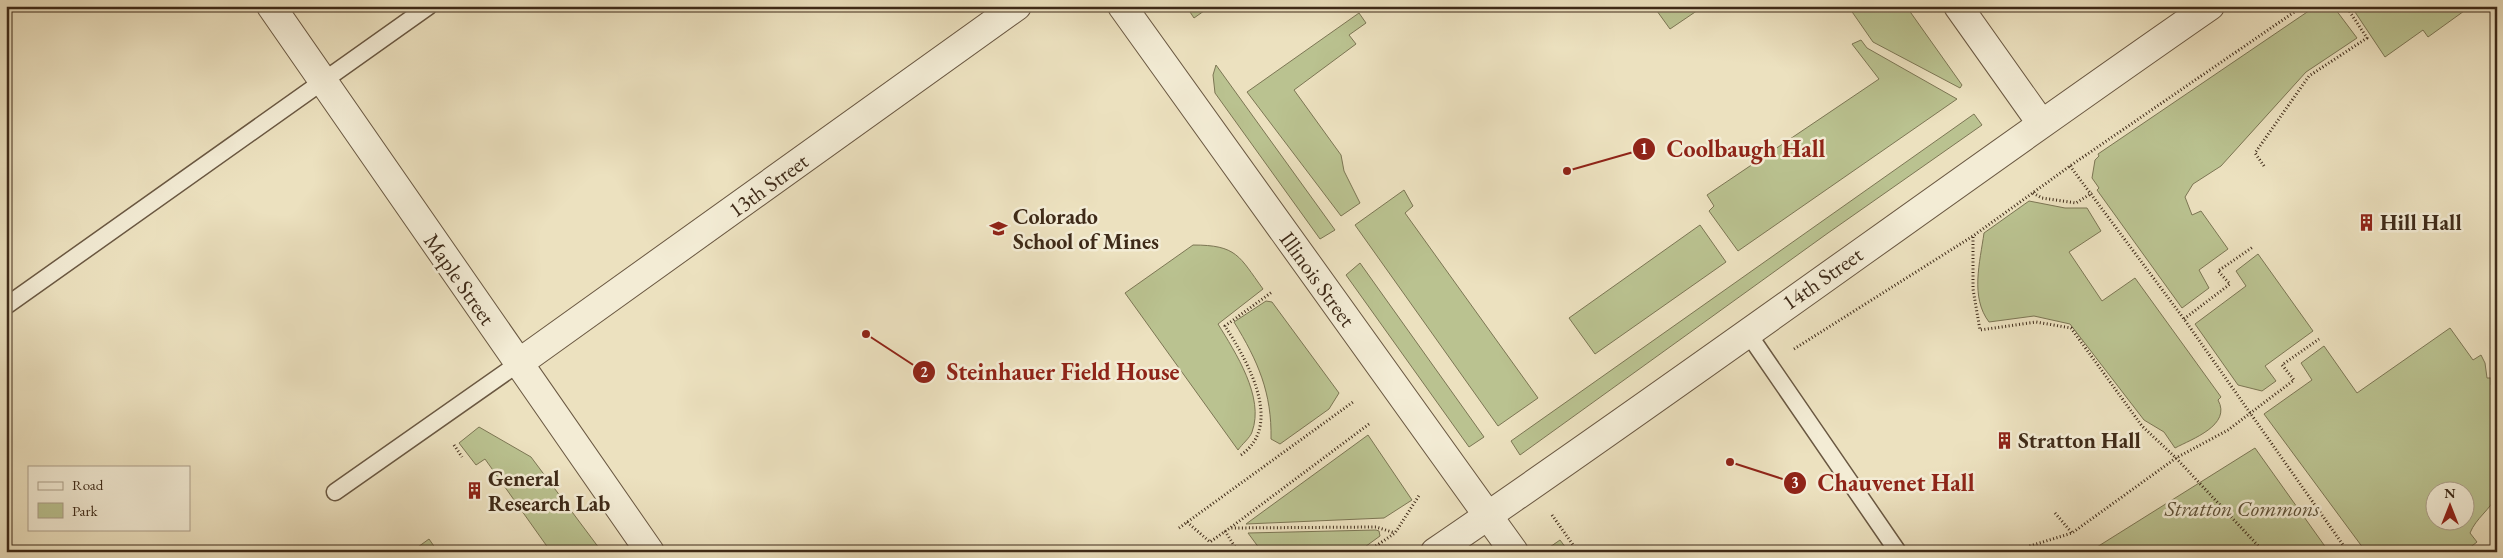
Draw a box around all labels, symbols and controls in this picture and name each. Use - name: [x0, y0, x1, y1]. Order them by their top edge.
- callout: Coolbaugh Hall: [1631, 129, 1835, 168]
- text: Coolbaugh Hall: [1667, 133, 1826, 165]
- text: 1: [1640, 139, 1648, 158]
- street label: 13th Street: [723, 147, 814, 224]
- place label: Colorado School of Mines: [1013, 202, 1159, 256]
- place label: Hill Hall: [2380, 208, 2462, 237]
- building icon: Hill Hall: [2356, 212, 2376, 232]
- school or university icon: Colorado School of Mines: [989, 219, 1009, 239]
- street label: Illinois Street: [1273, 226, 1362, 333]
- street label: Maple Street: [417, 228, 502, 331]
- street label: 14th Street: [1776, 240, 1868, 317]
- callout: Steinhauer Field House: [911, 352, 1189, 391]
- text: Steinhauer Field House: [946, 356, 1180, 387]
- text: 2: [920, 362, 928, 381]
- place label: Stratton Hall: [2018, 426, 2141, 455]
- building icon: Stratton Hall: [1994, 430, 2014, 450]
- callout: Chauvenet Hall: [1783, 463, 1985, 502]
- place label: General Research Lab: [488, 464, 610, 518]
- legend: [28, 466, 190, 530]
- text: Chauvenet Hall: [1817, 467, 1975, 498]
- text: 3: [1791, 473, 1799, 492]
- text: Road: [72, 475, 104, 494]
- north arrow: [2426, 480, 2476, 530]
- building icon: General Research Lab: [464, 481, 484, 501]
- text: N: [2444, 484, 2456, 502]
- park label: Stratton Commons: [2164, 494, 2320, 523]
- text: Park: [72, 501, 99, 520]

